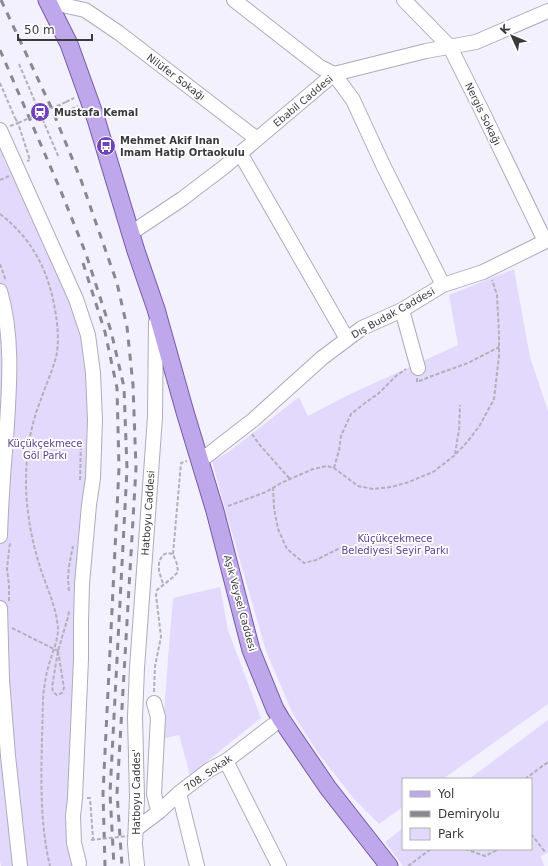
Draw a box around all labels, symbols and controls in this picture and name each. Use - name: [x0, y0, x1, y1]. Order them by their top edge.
- scale bar: [18, 16, 92, 42]
- north arrow: [492, 16, 532, 56]
- text: K: [498, 21, 513, 37]
- text: 50 m: [24, 23, 55, 37]
- street label: Nilüfer Sokağı: [145, 52, 207, 102]
- street label: Ebabil Caddesi: [271, 73, 335, 129]
- street label: Nergis Sokağı: [463, 81, 503, 147]
- station icon: Mustafa Kemal: [29, 101, 51, 123]
- place label: Mustafa Kemal: [54, 107, 138, 118]
- bus stop icon: Mehmet Akif Inan Imam Hatip Ortaokulu: [95, 135, 117, 157]
- place label: Mehmet Akif Inan Imam Hatip Ortaokulu: [120, 135, 245, 158]
- street label: Dış Budak Caddesi: [349, 286, 437, 340]
- park label: Küçükçekmece Göl Parkı: [7, 438, 83, 461]
- street label: Hatboyu Caddesi: [140, 470, 156, 556]
- park label: Küçükçekmece Belediyesi Seyir Parkı: [341, 533, 449, 556]
- street label: Aşık Veysel Caddesi: [222, 554, 258, 652]
- street label: Hatboyu Caddes': [131, 749, 142, 835]
- street label: 708. Sokak: [182, 752, 234, 793]
- legend: [402, 778, 532, 850]
- text: Yol: [437, 787, 454, 801]
- text: Demiryolu: [438, 807, 500, 821]
- text: Park: [438, 827, 464, 841]

